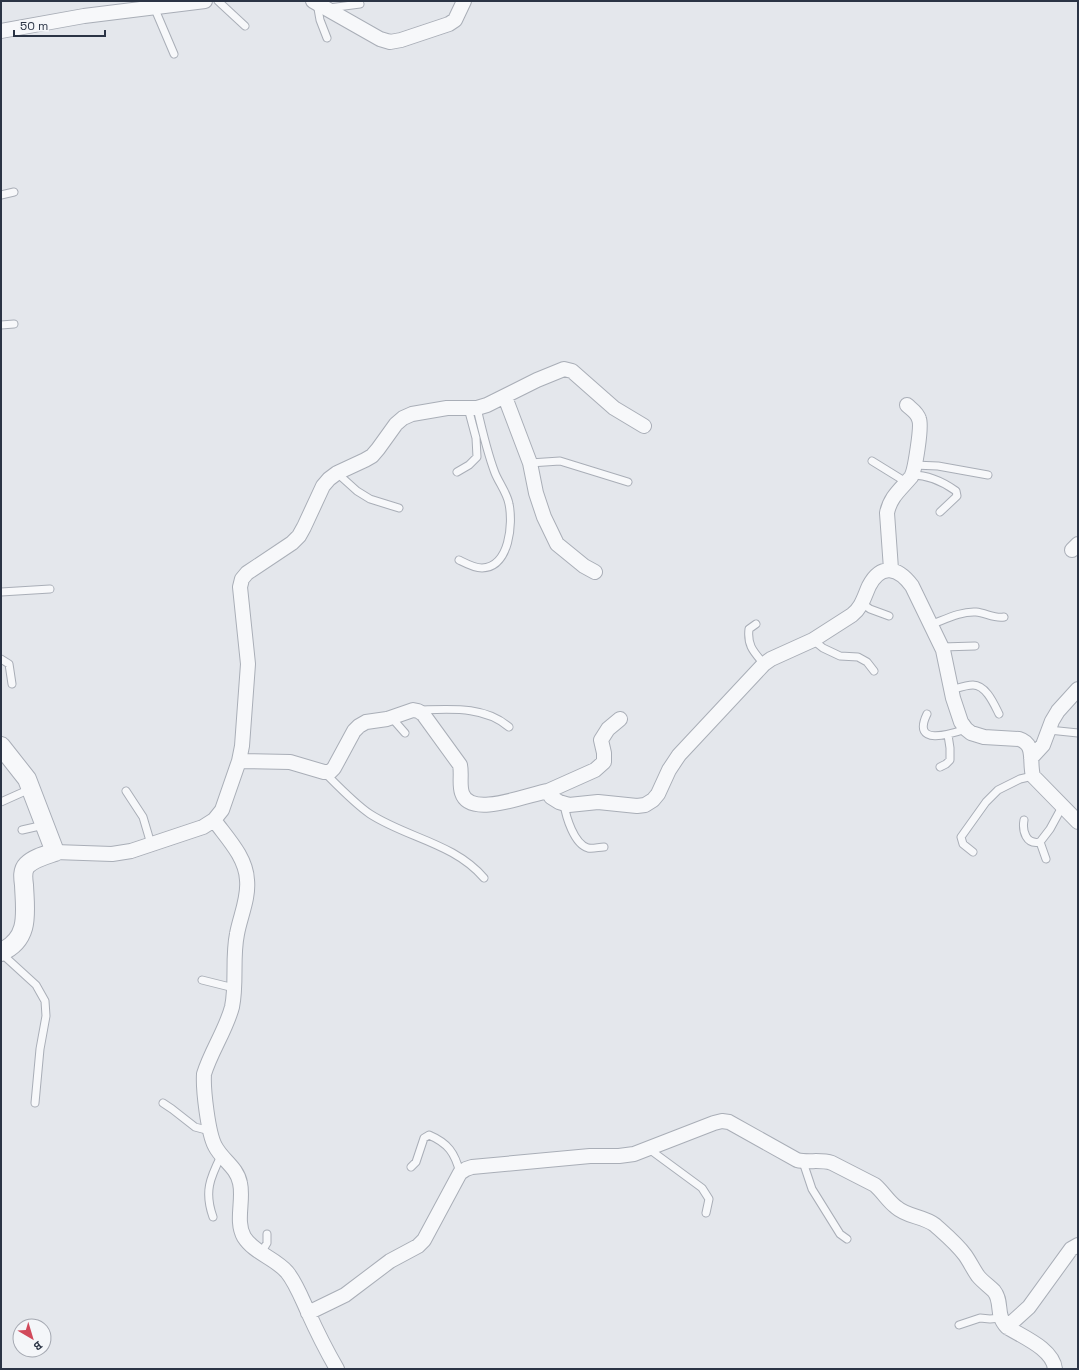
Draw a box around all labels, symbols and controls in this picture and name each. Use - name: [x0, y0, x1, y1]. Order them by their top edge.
- scale bar: [14, 12, 105, 38]
- text: 50 m: [20, 18, 48, 34]
- north arrow: [12, 1318, 52, 1358]
- text: B: [31, 1338, 45, 1354]

